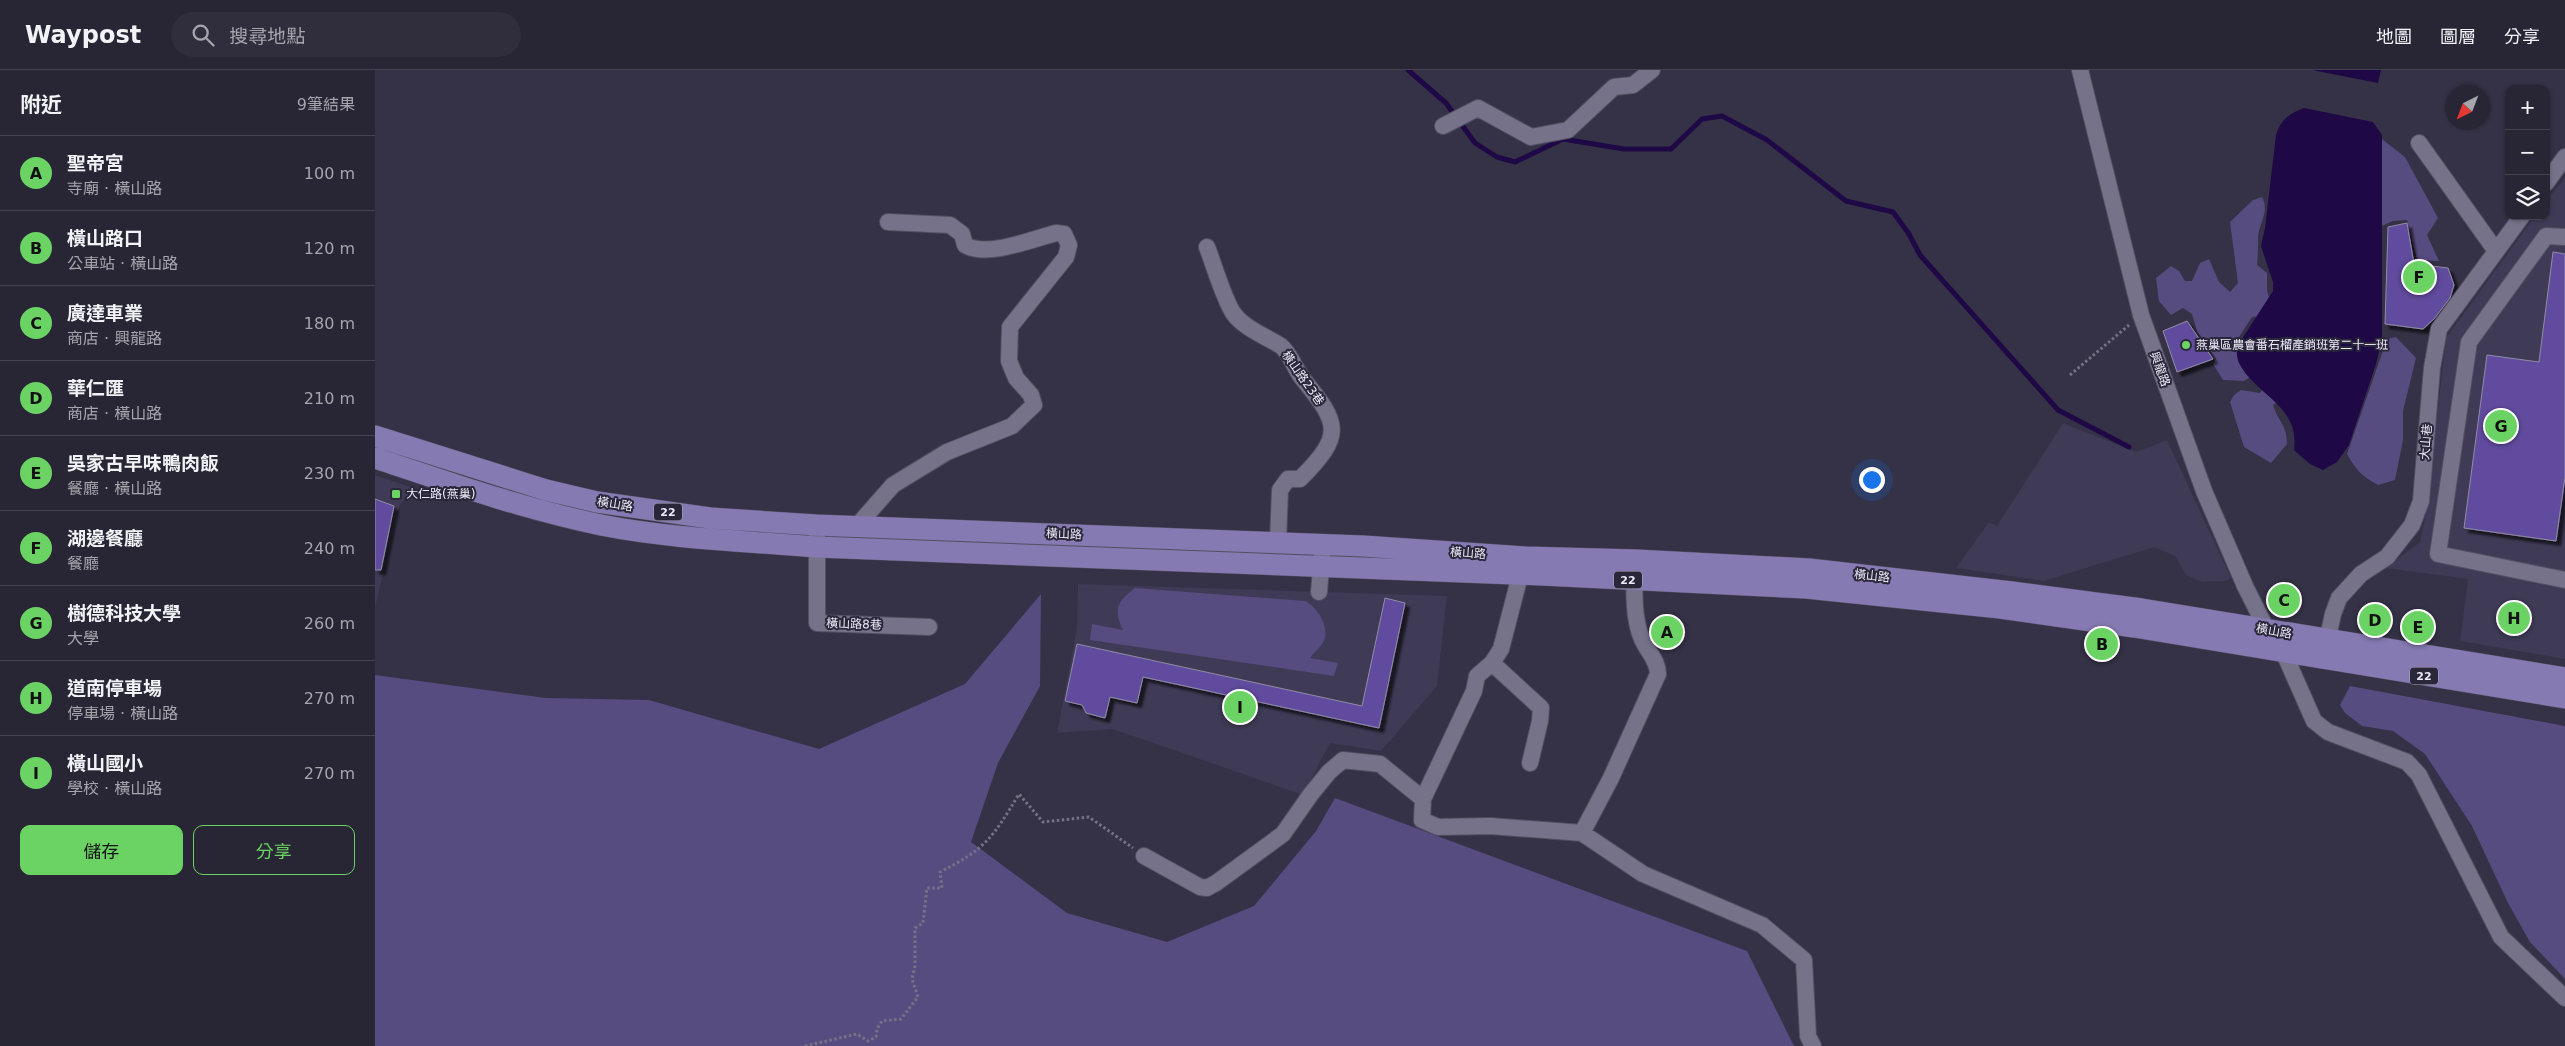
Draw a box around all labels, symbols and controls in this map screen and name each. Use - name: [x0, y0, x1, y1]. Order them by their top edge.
- search box: [171, 12, 521, 57]
- text: Waypost: [25, 21, 141, 49]
- icon: search: [189, 21, 217, 49]
- text: 搜尋地點: [229, 25, 305, 47]
- text: 地圖: [2376, 26, 2412, 47]
- text: 圖層: [2440, 26, 2476, 47]
- text: 分享: [2504, 26, 2540, 47]
- north arrow: [2445, 85, 2490, 130]
- map controls: [2505, 85, 2550, 220]
- button: +: [2505, 85, 2550, 130]
- text: 附近: [20, 93, 62, 117]
- text: 9筆結果: [297, 95, 355, 114]
- button: −: [2505, 130, 2550, 175]
- text: 聖帝宮: [67, 152, 124, 174]
- text: A: [30, 164, 42, 183]
- text: 100 m: [304, 164, 355, 183]
- button: layers: [2505, 175, 2550, 220]
- text: 寺廟 · 橫山路: [67, 179, 162, 198]
- text: 橫山路口: [67, 227, 143, 249]
- text: B: [30, 239, 42, 258]
- text: 120 m: [304, 239, 355, 258]
- text: 公車站 · 橫山路: [67, 254, 178, 273]
- pin: F: [2403, 258, 2435, 296]
- text: 廣達車業: [67, 302, 143, 324]
- text: C: [30, 314, 42, 333]
- text: 180 m: [304, 314, 355, 333]
- text: 商店 · 興龍路: [67, 329, 162, 348]
- place label: 燕巢區農會番石榴產銷班第二十一班: [2196, 338, 2388, 352]
- marker: 燕巢區農會番石榴產銷班第二十一班: [2180, 339, 2192, 351]
- street label: 橫山路23巷: [1279, 348, 1327, 408]
- street label: 興龍路: [2147, 350, 2173, 388]
- text: 華仁匯: [67, 377, 124, 399]
- text: D: [29, 389, 43, 408]
- text: 210 m: [304, 389, 355, 408]
- text: 商店 · 橫山路: [67, 404, 162, 423]
- pin: G: [2485, 407, 2517, 445]
- street label: 大山巷: [2417, 423, 2435, 461]
- text: 吳家古早味鴨肉飯: [67, 452, 219, 474]
- text: E: [31, 464, 41, 483]
- text: 230 m: [304, 464, 355, 483]
- your location: [1859, 467, 1885, 493]
- text: 餐廳 · 橫山路: [67, 479, 162, 498]
- place label: 大仁路(燕巢): [406, 487, 475, 501]
- marker: 大仁路(燕巢): [390, 488, 402, 500]
- street label: 橫山路: [596, 494, 634, 514]
- road number: 22: [654, 504, 682, 521]
- street label: 橫山路: [1046, 526, 1082, 542]
- text: 湖邊餐廳: [67, 527, 143, 549]
- text: F: [31, 539, 41, 558]
- text: 240 m: [304, 539, 355, 558]
- street label: 橫山路: [1450, 545, 1486, 561]
- text: 餐廳: [67, 554, 99, 573]
- street label: 橫山路: [1853, 567, 1891, 585]
- road number: 22: [1614, 572, 1642, 588]
- pin: C: [2268, 581, 2300, 619]
- pin: H: [2498, 599, 2530, 637]
- pin: D: [2359, 601, 2391, 639]
- text: 樹德科技大學: [67, 602, 181, 624]
- pin: E: [2402, 608, 2434, 646]
- pin: A: [1651, 613, 1683, 651]
- text: G: [29, 614, 43, 633]
- text: 260 m: [304, 614, 355, 633]
- street label: 橫山路8巷: [826, 616, 882, 632]
- street label: 橫山路: [2255, 621, 2293, 641]
- pin: B: [2086, 625, 2118, 663]
- text: 大學: [67, 629, 99, 648]
- road number: 22: [2410, 668, 2438, 684]
- text: 道南停車場: [67, 677, 162, 699]
- pin: I: [1224, 688, 1256, 726]
- text: H: [29, 689, 43, 708]
- text: 270 m: [304, 689, 355, 708]
- text: 停車場 · 橫山路: [67, 704, 178, 723]
- text: 橫山國小: [67, 752, 143, 774]
- text: I: [33, 764, 39, 783]
- text: 270 m: [304, 764, 355, 783]
- text: 學校 · 橫山路: [67, 779, 162, 798]
- button: 儲存: [20, 825, 183, 875]
- button: 分享: [193, 825, 355, 875]

